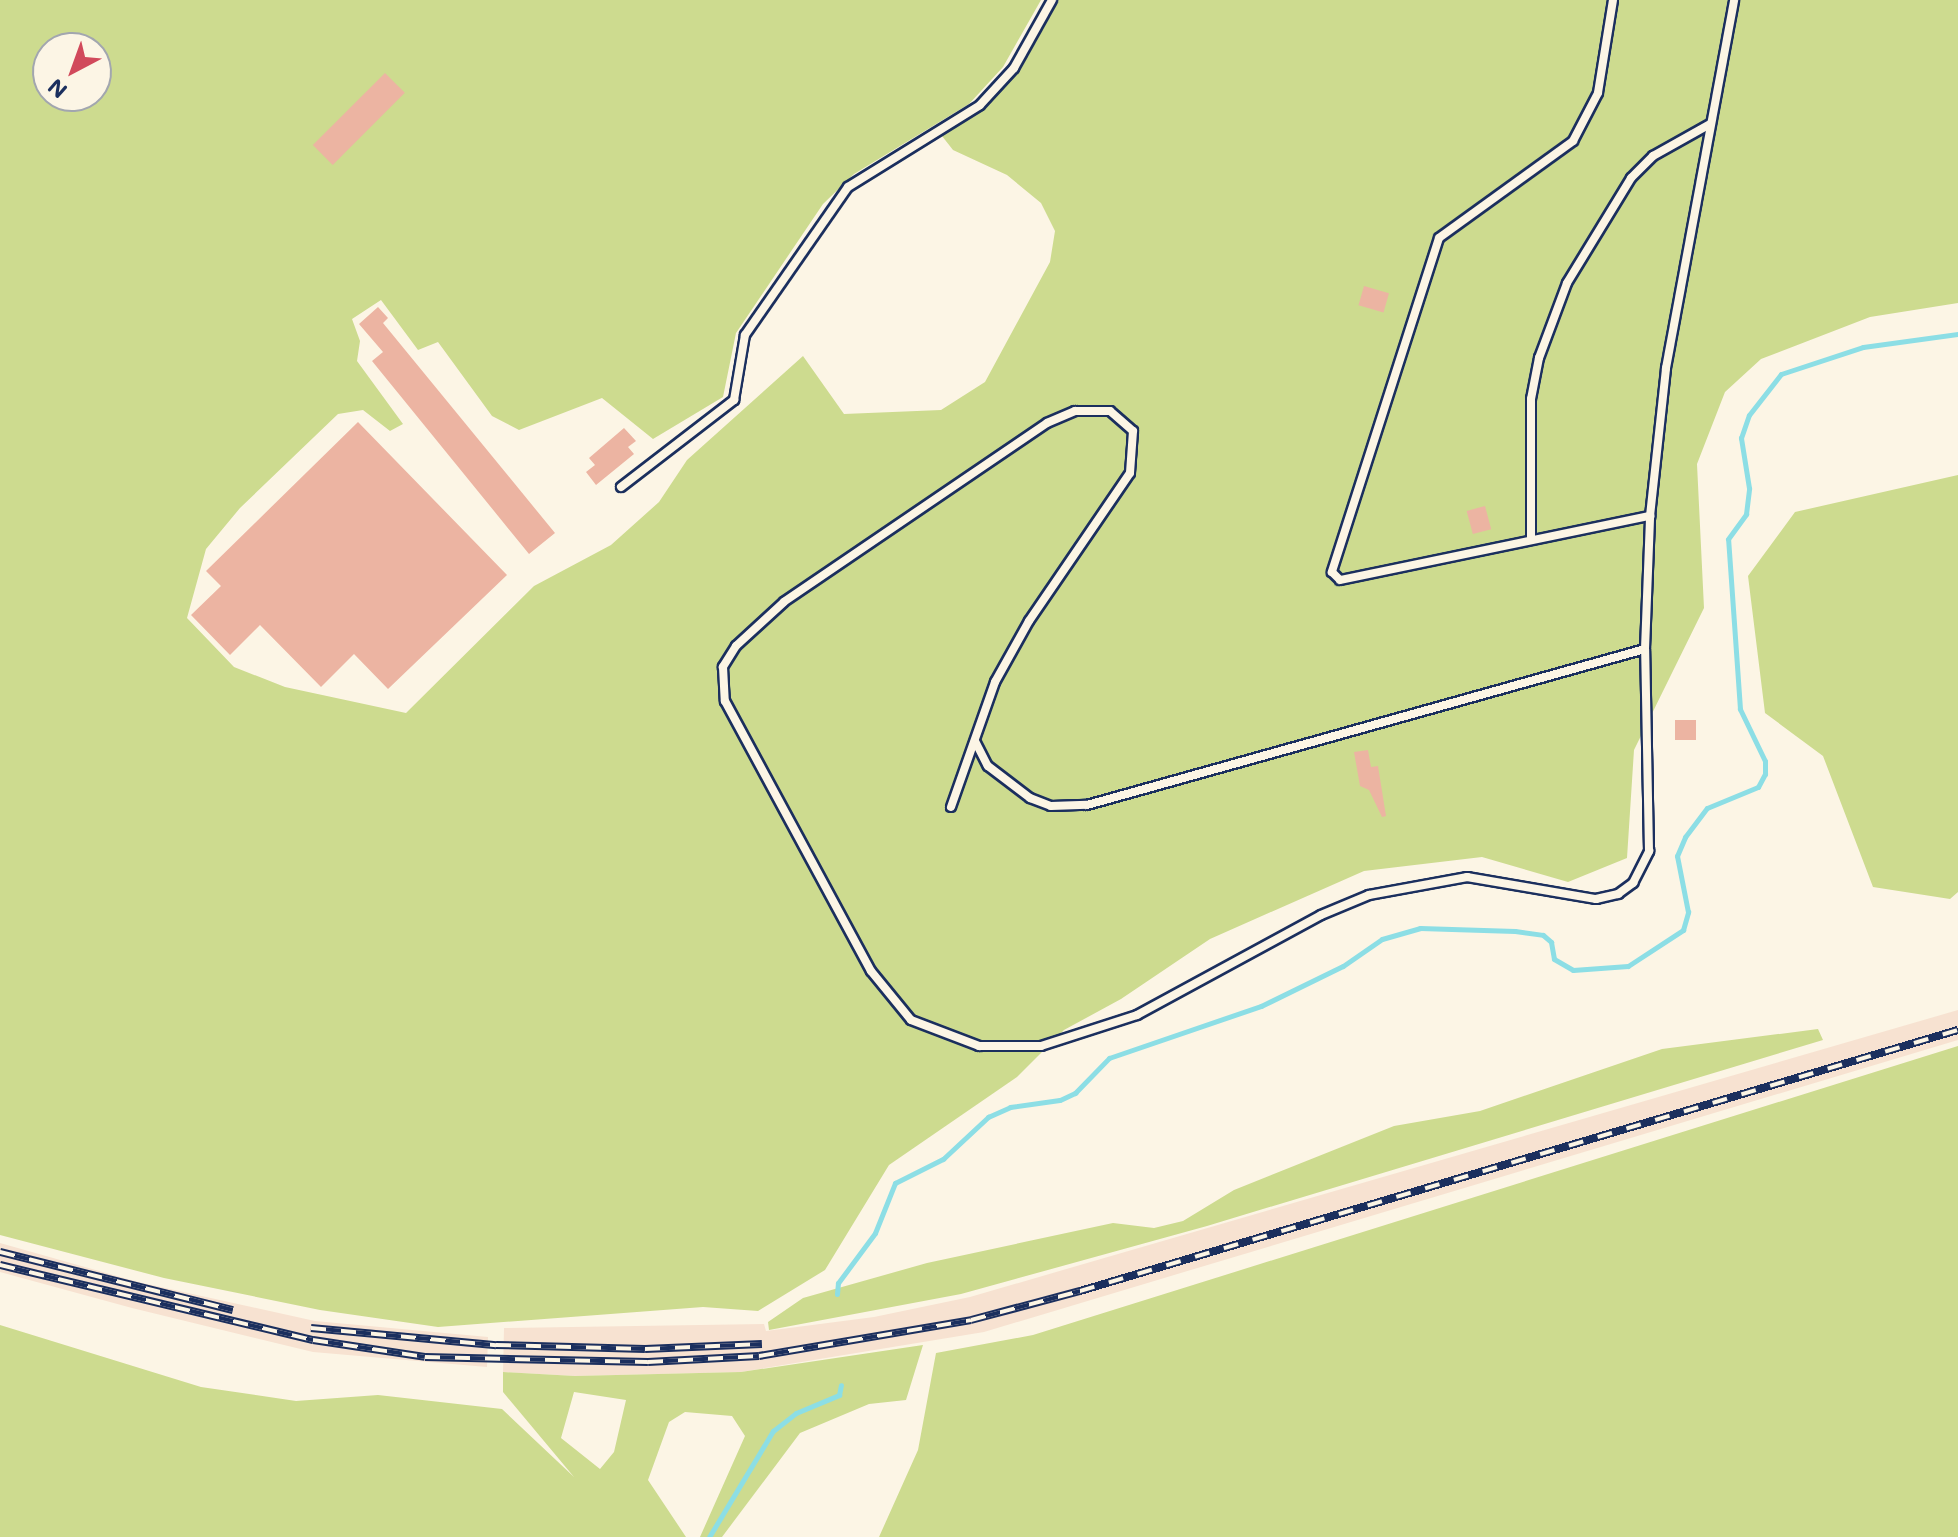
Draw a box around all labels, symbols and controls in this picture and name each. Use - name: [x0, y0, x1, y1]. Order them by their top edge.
- north arrow: [32, 32, 112, 112]
- text: N: [41, 73, 73, 105]

